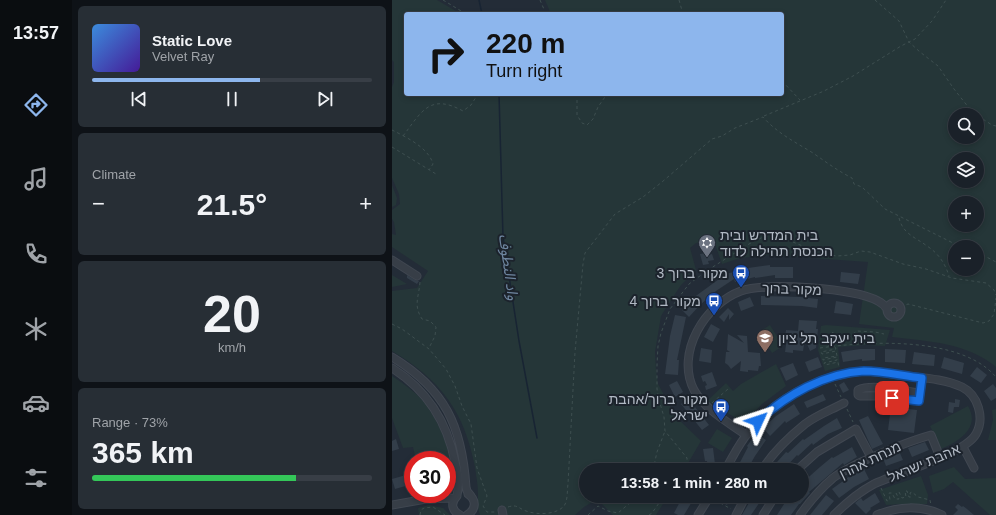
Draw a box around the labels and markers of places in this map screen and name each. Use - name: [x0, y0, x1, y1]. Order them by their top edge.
- place label: בית המדרש ובית הכנסת תהילה לדוד: [720, 227, 833, 259]
- synagogue icon: בית המדרש ובית הכנסת תהילה לדוד: [697, 233, 717, 258]
- bus stop icon: מקור ברוך 3: [731, 263, 751, 288]
- place label: מקור ברוך 3: [657, 265, 728, 281]
- bus stop icon: מקור ברוך 4: [704, 291, 724, 316]
- place label: מקור ברוך 4: [630, 293, 701, 309]
- school or university icon: בית יעקב תל ציון: [755, 328, 775, 353]
- place label: בית יעקב תל ציון: [778, 330, 875, 346]
- pin: [875, 381, 909, 415]
- place label: מקור ברוך/אהבת ישראל: [609, 391, 708, 423]
- bus stop icon: מקור ברוך/אהבת ישראל: [711, 397, 731, 422]

